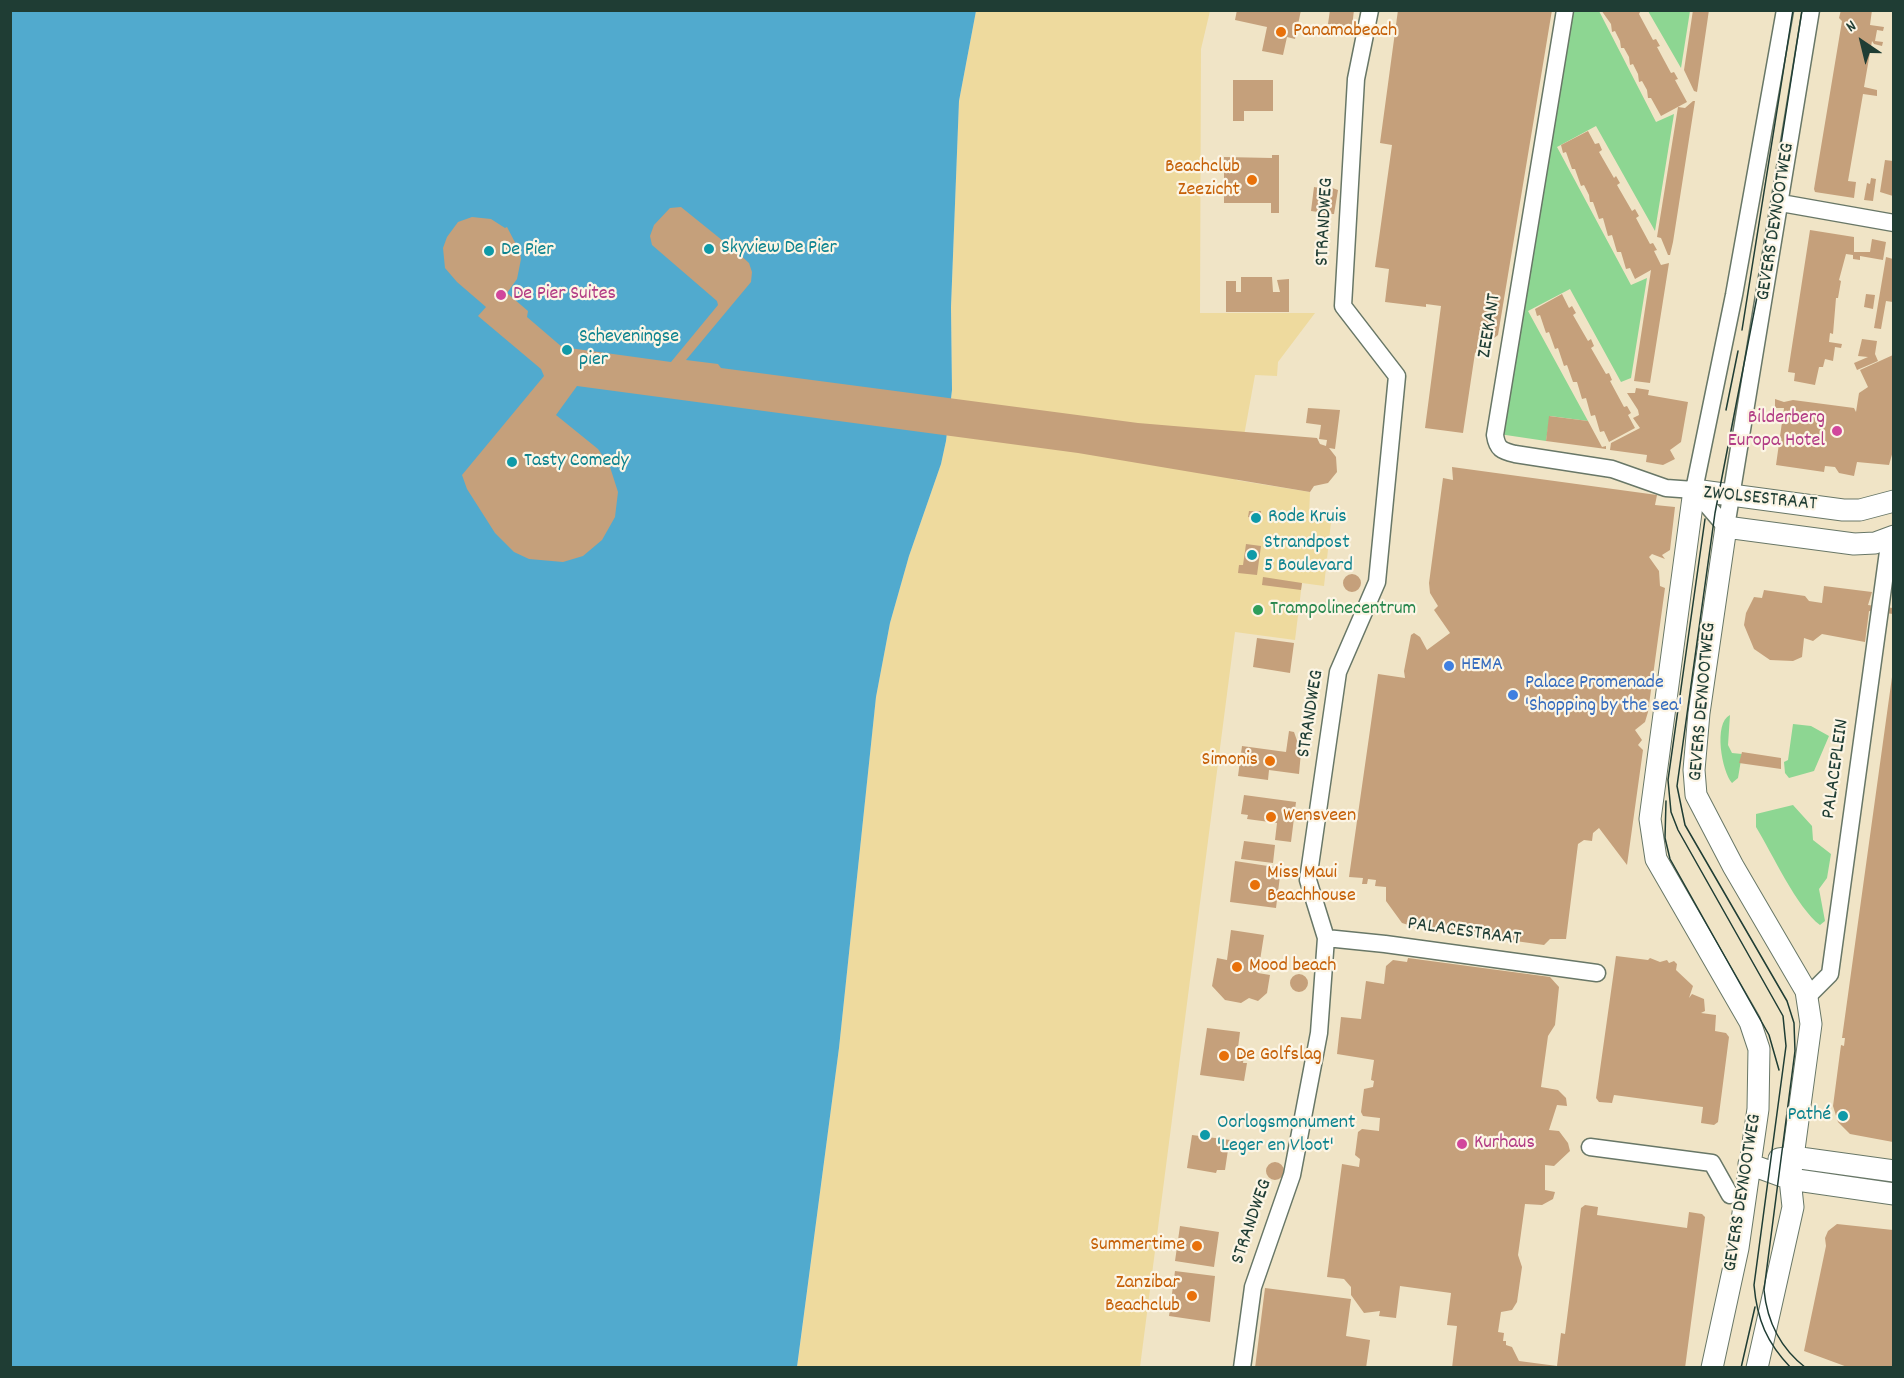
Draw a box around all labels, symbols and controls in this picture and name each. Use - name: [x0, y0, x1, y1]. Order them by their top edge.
- north arrow: [1832, 12, 1892, 72]
- text: N: [1842, 15, 1861, 39]
- place label: Panamabeach: [1293, 20, 1397, 44]
- marker: Panamabeach: [1274, 25, 1288, 39]
- street label: GEVERS DEYNOOTWEG: [1753, 141, 1801, 303]
- place label: Beachclub Zeezicht: [1165, 156, 1240, 203]
- marker: Beachclub Zeezicht: [1245, 173, 1259, 187]
- street label: STRANDWEG: [1312, 177, 1340, 267]
- place label: Skyview De Pier: [721, 237, 837, 261]
- place label: De Pier: [501, 239, 554, 263]
- marker: Skyview De Pier: [702, 242, 716, 256]
- marker: De Pier: [482, 244, 496, 258]
- place label: De Pier Suites: [513, 283, 616, 307]
- marker: De Pier Suites: [494, 288, 508, 302]
- street label: ZEEKANT: [1474, 292, 1508, 360]
- place label: Scheveningse pier: [579, 326, 679, 373]
- marker: Scheveningse pier: [560, 343, 574, 357]
- place label: Bilderberg Europa Hotel: [1728, 407, 1825, 454]
- marker: Bilderberg Europa Hotel: [1830, 424, 1844, 438]
- place label: Tasty Comedy: [524, 450, 629, 474]
- marker: Tasty Comedy: [505, 455, 519, 469]
- street label: ZWOLSESTRAAT: [1702, 482, 1818, 518]
- place label: Rode Kruis: [1268, 506, 1347, 530]
- marker: Rode Kruis: [1249, 511, 1263, 525]
- place label: Strandpost 5 Boulevard: [1264, 532, 1353, 579]
- marker: Strandpost 5 Boulevard: [1245, 548, 1259, 562]
- place label: Trampolinecentrum: [1270, 598, 1416, 622]
- marker: Trampolinecentrum: [1251, 603, 1265, 617]
- street label: GEVERS DEYNOOTWEG: [1685, 622, 1723, 782]
- place label: HEMA: [1461, 654, 1503, 678]
- marker: HEMA: [1442, 659, 1456, 673]
- street label: STRANDWEG: [1293, 668, 1331, 760]
- place label: Palace Promenade 'Shopping by the sea': [1525, 672, 1682, 719]
- marker: Palace Promenade 'Shopping by the sea': [1506, 688, 1520, 702]
- street label: PALACEPLEIN: [1818, 718, 1856, 820]
- place label: Simonis: [1202, 749, 1258, 773]
- marker: Simonis: [1263, 754, 1277, 768]
- place label: Wensveen: [1283, 805, 1356, 829]
- marker: Wensveen: [1264, 810, 1278, 824]
- place label: Miss Maui Beachhouse: [1267, 862, 1356, 909]
- marker: Miss Maui Beachhouse: [1248, 878, 1262, 892]
- street label: PALACESTRAAT: [1406, 913, 1522, 953]
- place label: Mood beach: [1249, 955, 1337, 979]
- marker: Mood beach: [1230, 960, 1244, 974]
- place label: De Golfslag: [1236, 1044, 1322, 1068]
- marker: De Golfslag: [1217, 1049, 1231, 1063]
- place label: Pathé: [1787, 1104, 1831, 1128]
- marker: Pathé: [1836, 1109, 1850, 1123]
- place label: Oorlogsmonument 'Leger en Vloot': [1217, 1112, 1355, 1159]
- street label: GEVERS DEYNOOTWEG: [1720, 1112, 1768, 1274]
- marker: Oorlogsmonument 'Leger en Vloot': [1198, 1128, 1212, 1142]
- place label: Kurhaus: [1474, 1132, 1535, 1156]
- marker: Kurhaus: [1455, 1137, 1469, 1151]
- street label: STRANDWEG: [1227, 1176, 1279, 1268]
- place label: Summertime: [1090, 1234, 1185, 1258]
- marker: Summertime: [1190, 1239, 1204, 1253]
- place label: Zanzibar Beachclub: [1105, 1272, 1180, 1319]
- marker: Zanzibar Beachclub: [1185, 1289, 1199, 1303]

